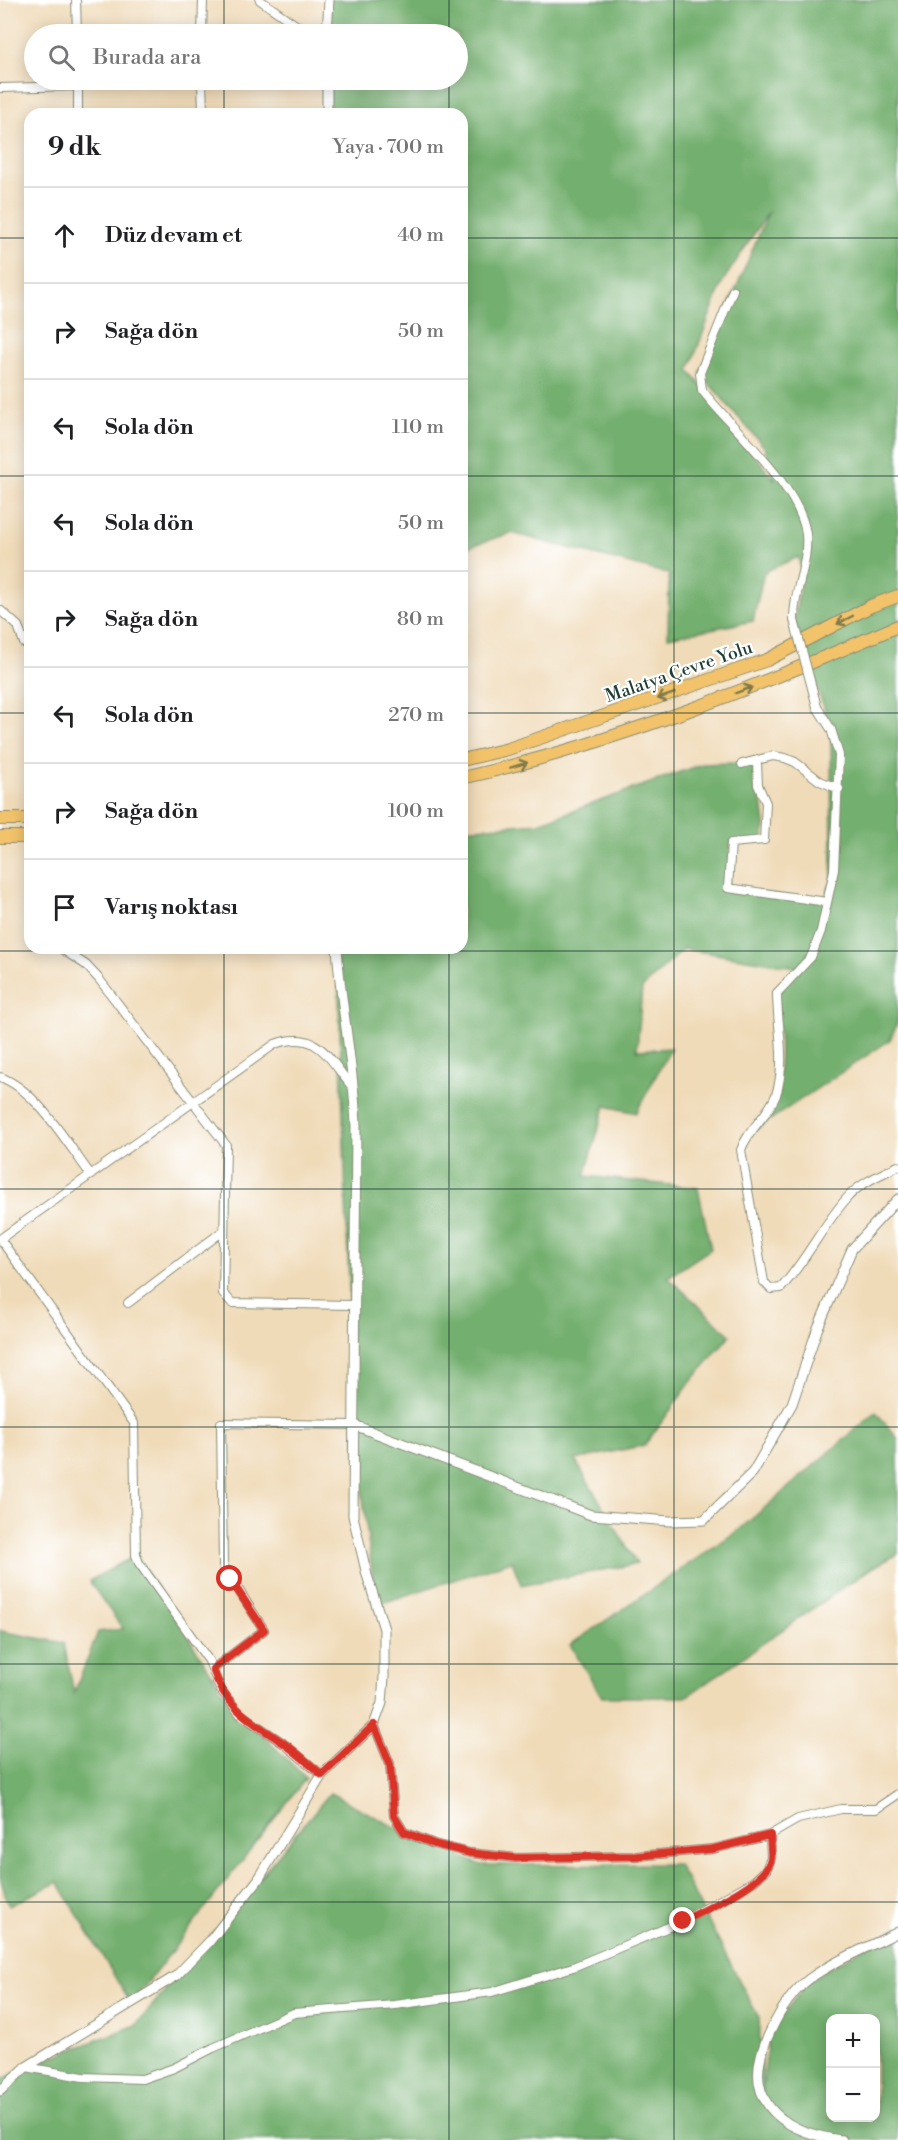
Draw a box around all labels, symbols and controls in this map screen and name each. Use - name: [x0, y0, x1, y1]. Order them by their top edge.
- search box: [24, 24, 468, 90]
- icon: search: [45, 41, 78, 74]
- text: Burada ara: [93, 44, 201, 71]
- text: 9 dk: [48, 131, 101, 163]
- text: Yaya · 700 m: [333, 135, 444, 160]
- icon: ahead: [48, 219, 81, 252]
- text: Düz devam et: [105, 222, 242, 249]
- text: 40 m: [397, 223, 444, 248]
- icon: right: [48, 315, 81, 348]
- text: Sağa dön: [105, 318, 198, 345]
- text: 50 m: [398, 319, 444, 344]
- icon: left: [48, 411, 81, 444]
- text: Sola dön: [105, 414, 193, 441]
- text: 110 m: [392, 415, 444, 440]
- icon: left: [48, 507, 81, 540]
- text: Sola dön: [105, 510, 193, 537]
- text: 50 m: [398, 511, 444, 536]
- icon: right: [48, 603, 81, 636]
- text: Sağa dön: [105, 606, 198, 633]
- text: 80 m: [397, 607, 444, 632]
- one-way arrow: [836, 614, 854, 626]
- street label: Malatya Çevre Yolu: [602, 636, 756, 708]
- one-way arrow: [734, 684, 752, 695]
- one-way arrow: [657, 691, 676, 702]
- icon: left: [48, 699, 81, 732]
- text: Sola dön: [105, 702, 193, 729]
- text: 270 m: [388, 703, 444, 728]
- one-way arrow: [509, 759, 528, 770]
- icon: right: [48, 795, 81, 828]
- text: Sağa dön: [105, 798, 198, 825]
- text: 100 m: [388, 799, 444, 824]
- icon: arrive: [48, 891, 81, 924]
- text: Varış noktası: [105, 894, 238, 921]
- route start: [216, 1565, 242, 1591]
- route end: [669, 1907, 695, 1933]
- map controls: [826, 2014, 880, 2122]
- button: +: [826, 2014, 880, 2068]
- button: −: [826, 2068, 880, 2122]

